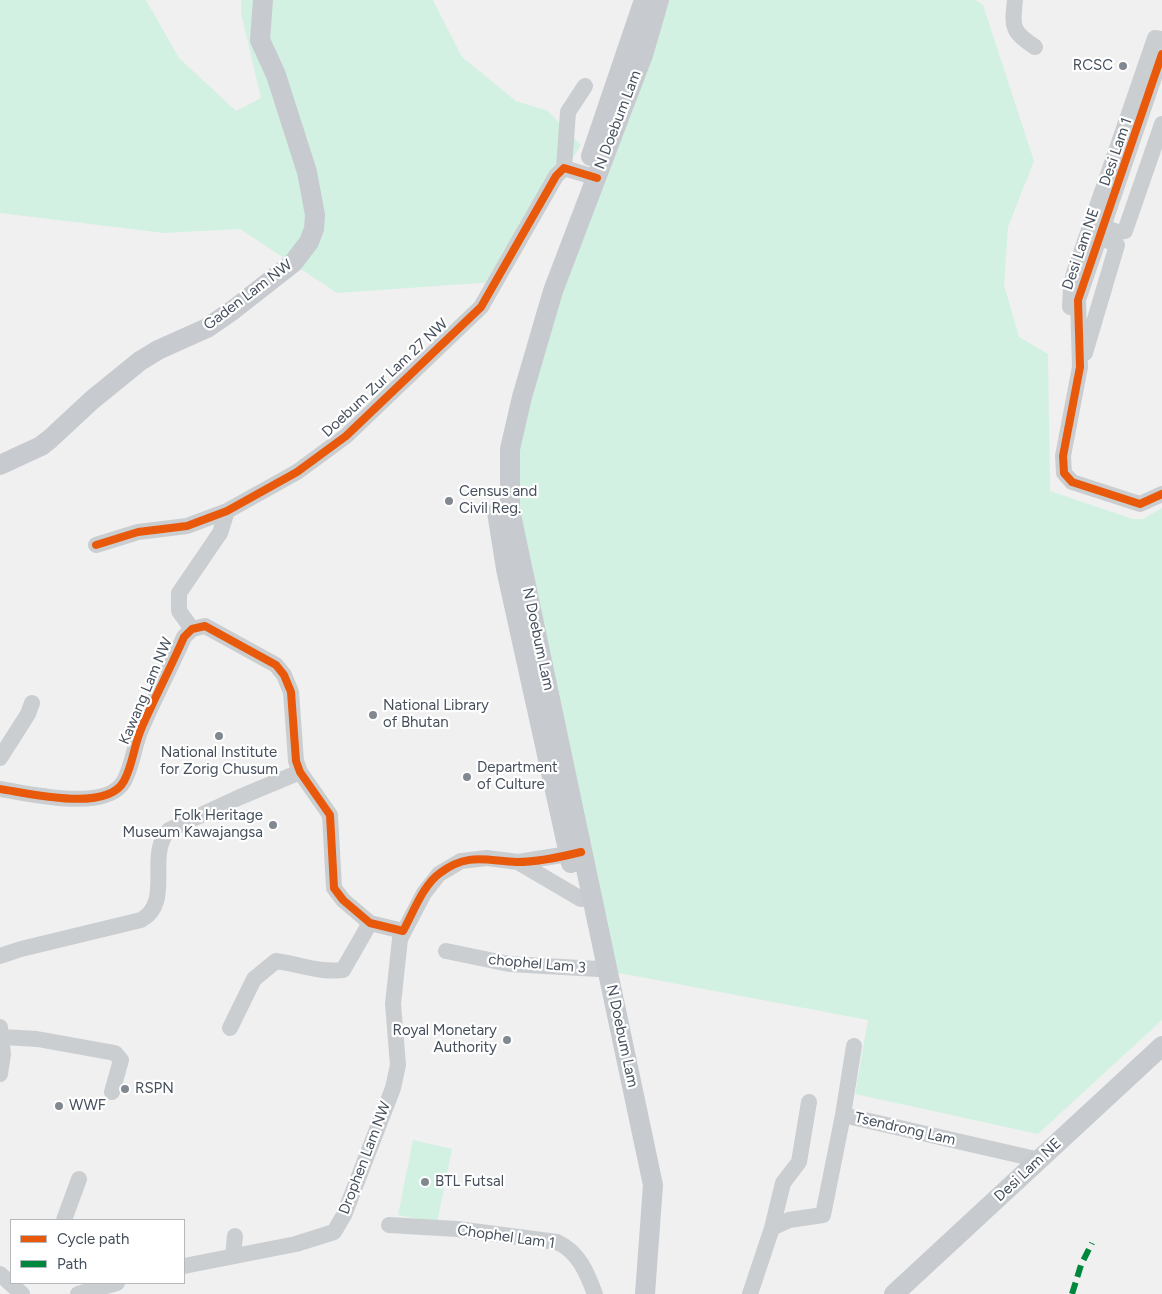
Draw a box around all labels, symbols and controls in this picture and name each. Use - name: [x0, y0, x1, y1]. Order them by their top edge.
- place label: RCSC: [1073, 57, 1113, 75]
- marker: RCSC: [1117, 60, 1129, 72]
- street label: N Doebum Lam: [591, 68, 645, 172]
- street label: Desi Lam 1: [1096, 116, 1136, 188]
- street label: Desi Lam NE: [1059, 206, 1103, 292]
- street label: Gaden Lam NW: [200, 256, 296, 334]
- street label: Doebum Zur Lam 27 NW: [318, 315, 452, 441]
- place label: Census and Civil Reg.: [459, 483, 537, 518]
- marker: Census and Civil Reg.: [443, 495, 455, 507]
- street label: N Doebum Lam: [518, 586, 558, 692]
- street label: Kawang Lam NW: [115, 635, 177, 747]
- place label: National Library of Bhutan: [383, 697, 489, 732]
- marker: National Library of Bhutan: [367, 709, 379, 721]
- marker: National Institute for Zorig Chusum: [213, 730, 225, 742]
- place label: National Institute for Zorig Chusum: [160, 744, 278, 779]
- place label: Department of Culture: [477, 759, 558, 794]
- marker: Department of Culture: [461, 771, 473, 783]
- place label: Folk Heritage Museum Kawajangsa: [123, 807, 263, 842]
- marker: Folk Heritage Museum Kawajangsa: [267, 819, 279, 831]
- street label: chophel Lam 3: [488, 951, 586, 977]
- street label: N Doebum Lam: [602, 983, 642, 1089]
- place label: Royal Monetary Authority: [393, 1022, 497, 1057]
- marker: Royal Monetary Authority: [501, 1034, 513, 1046]
- place label: RSPN: [135, 1080, 174, 1098]
- marker: RSPN: [119, 1083, 131, 1095]
- place label: WWF: [69, 1097, 106, 1115]
- street label: Drophen Lam NW: [335, 1099, 395, 1217]
- marker: WWF: [53, 1100, 65, 1112]
- street label: Tsendrong Lam: [853, 1109, 957, 1149]
- street label: Desi Lam NE: [991, 1134, 1065, 1206]
- place label: BTL Futsal: [435, 1173, 504, 1191]
- marker: BTL Futsal: [419, 1176, 431, 1188]
- legend: [10, 1219, 185, 1284]
- street label: Chophel Lam 1: [456, 1221, 556, 1253]
- text: Cycle path: [57, 1230, 129, 1248]
- text: Path: [57, 1255, 87, 1273]

